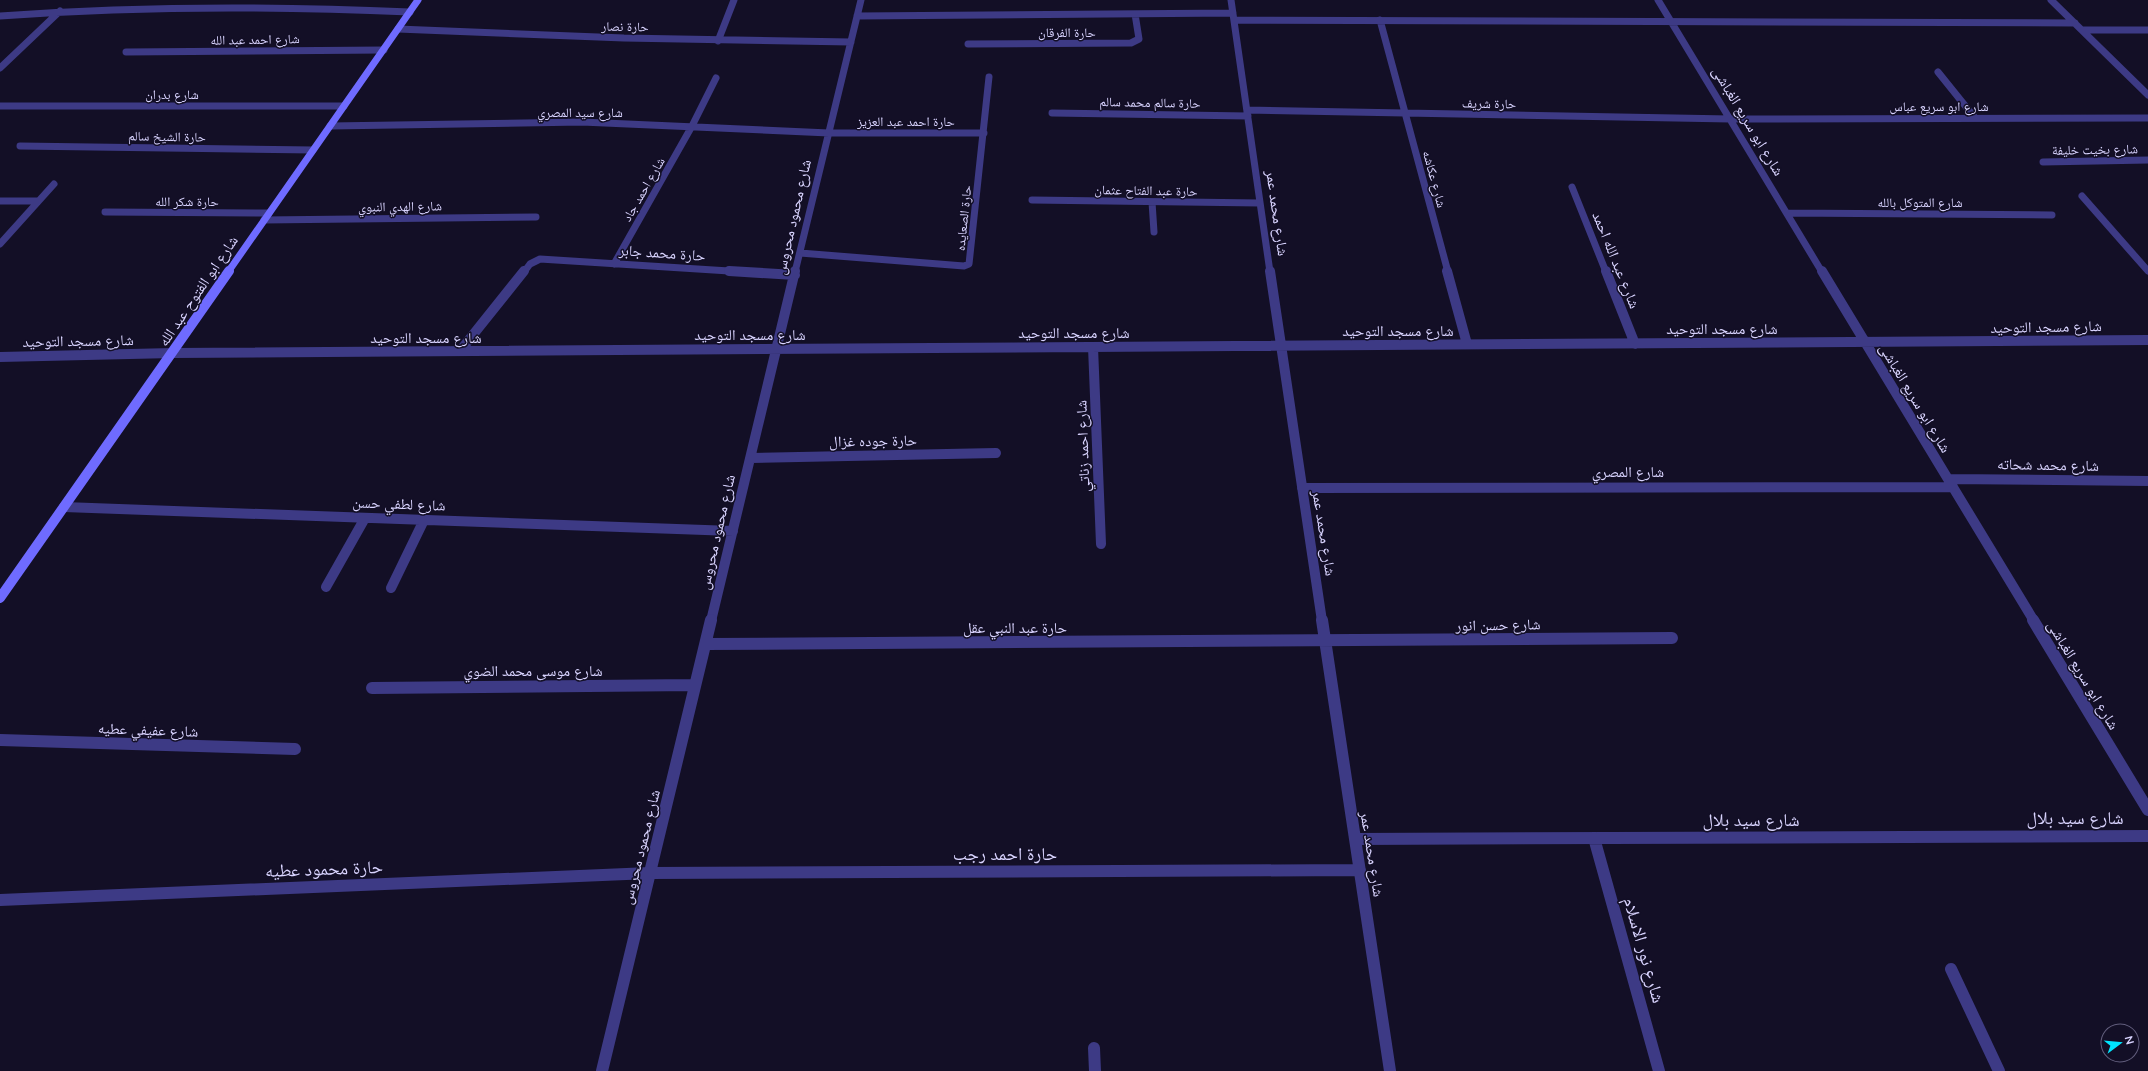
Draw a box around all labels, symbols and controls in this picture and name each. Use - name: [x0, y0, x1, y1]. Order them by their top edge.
- street label: حارة نصار: [600, 18, 649, 35]
- street label: حارة الفرقان: [1038, 24, 1096, 41]
- street label: شارع احمد عبد الله: [210, 30, 300, 50]
- street label: شارع ابو سريع الغباشى: [1707, 62, 1789, 180]
- street label: شارع بدران: [145, 86, 199, 104]
- street label: حارة سالم محمد سالم: [1099, 93, 1201, 112]
- street label: حارة شريف: [1462, 95, 1516, 112]
- street label: شارع ابو سريع عباس: [1890, 98, 1988, 116]
- street label: شارع سيد المصري: [537, 104, 623, 123]
- street label: حارة احمد عبد العزيز: [856, 113, 955, 130]
- street label: حارة الشيخ سالم: [128, 127, 206, 147]
- street label: شارع بخيت خليفة: [2052, 140, 2138, 160]
- street label: شارع عكاشه: [1418, 149, 1450, 210]
- street label: شارع احمد جاد: [618, 154, 669, 225]
- street label: شارع محمود محروس: [770, 157, 816, 277]
- street label: شارع محمد عمر: [1261, 168, 1293, 257]
- street label: حارة عبد الفتاح عثمان: [1094, 181, 1198, 201]
- street label: حارة الصعايده: [952, 184, 975, 252]
- street label: حارة شكر الله: [155, 193, 219, 210]
- street label: شارع المتوكل بالله: [1877, 194, 1963, 212]
- street label: شارع الهدي النبوي: [358, 197, 442, 218]
- street label: شارع عبد الله احمد: [1587, 209, 1645, 312]
- street label: شارع ابو الفتوح عبد الله: [153, 232, 243, 350]
- street label: حارة محمد جابر: [617, 240, 706, 265]
- street label: شارع مسجد التوحيد: [1990, 316, 2102, 338]
- street label: شارع مسجد التوحيد: [1666, 319, 1778, 339]
- street label: شارع مسجد التوحيد: [1342, 321, 1454, 341]
- street label: شارع مسجد التوحيد: [1018, 323, 1130, 343]
- street label: شارع مسجد التوحيد: [694, 325, 806, 345]
- street label: شارع مسجد التوحيد: [370, 328, 482, 348]
- street label: شارع مسجد التوحيد: [22, 330, 134, 352]
- street label: شارع ابو سريع الغباشى: [1874, 339, 1956, 457]
- street label: شارع احمد زناتي: [1071, 400, 1096, 492]
- street label: حارة جوده غزال: [829, 430, 918, 452]
- street label: شارع محمد شحاته: [1997, 454, 2099, 476]
- street label: شارع المصري: [1592, 462, 1664, 484]
- street label: شارع محمود محروس: [694, 472, 740, 592]
- street label: شارع محمد عمر: [1307, 488, 1341, 577]
- street label: شارع لطفي حسن: [352, 492, 446, 517]
- street label: شارع حسن انور: [1454, 614, 1541, 636]
- street label: شارع ابو سريع الغباشى: [2042, 616, 2124, 734]
- street label: حارة عبد النبي عقل: [963, 618, 1068, 640]
- street label: شارع موسى محمد الضوي: [463, 661, 603, 683]
- street label: شارع عفيفي عطيه: [97, 718, 199, 744]
- street label: شارع محمود محروس: [617, 787, 665, 907]
- street label: شارع سيد بلال: [2026, 806, 2124, 829]
- street label: شارع سيد بلال: [1702, 808, 1800, 831]
- street label: شارع محمد عمر: [1355, 809, 1389, 898]
- street label: حارة احمد رجب: [953, 842, 1057, 865]
- street label: حارة محمود عطيه: [265, 855, 383, 882]
- street label: شارع نور الاسلام: [1617, 894, 1671, 1006]
- north arrow: [2100, 1023, 2140, 1063]
- text: N: [2122, 1034, 2137, 1046]

